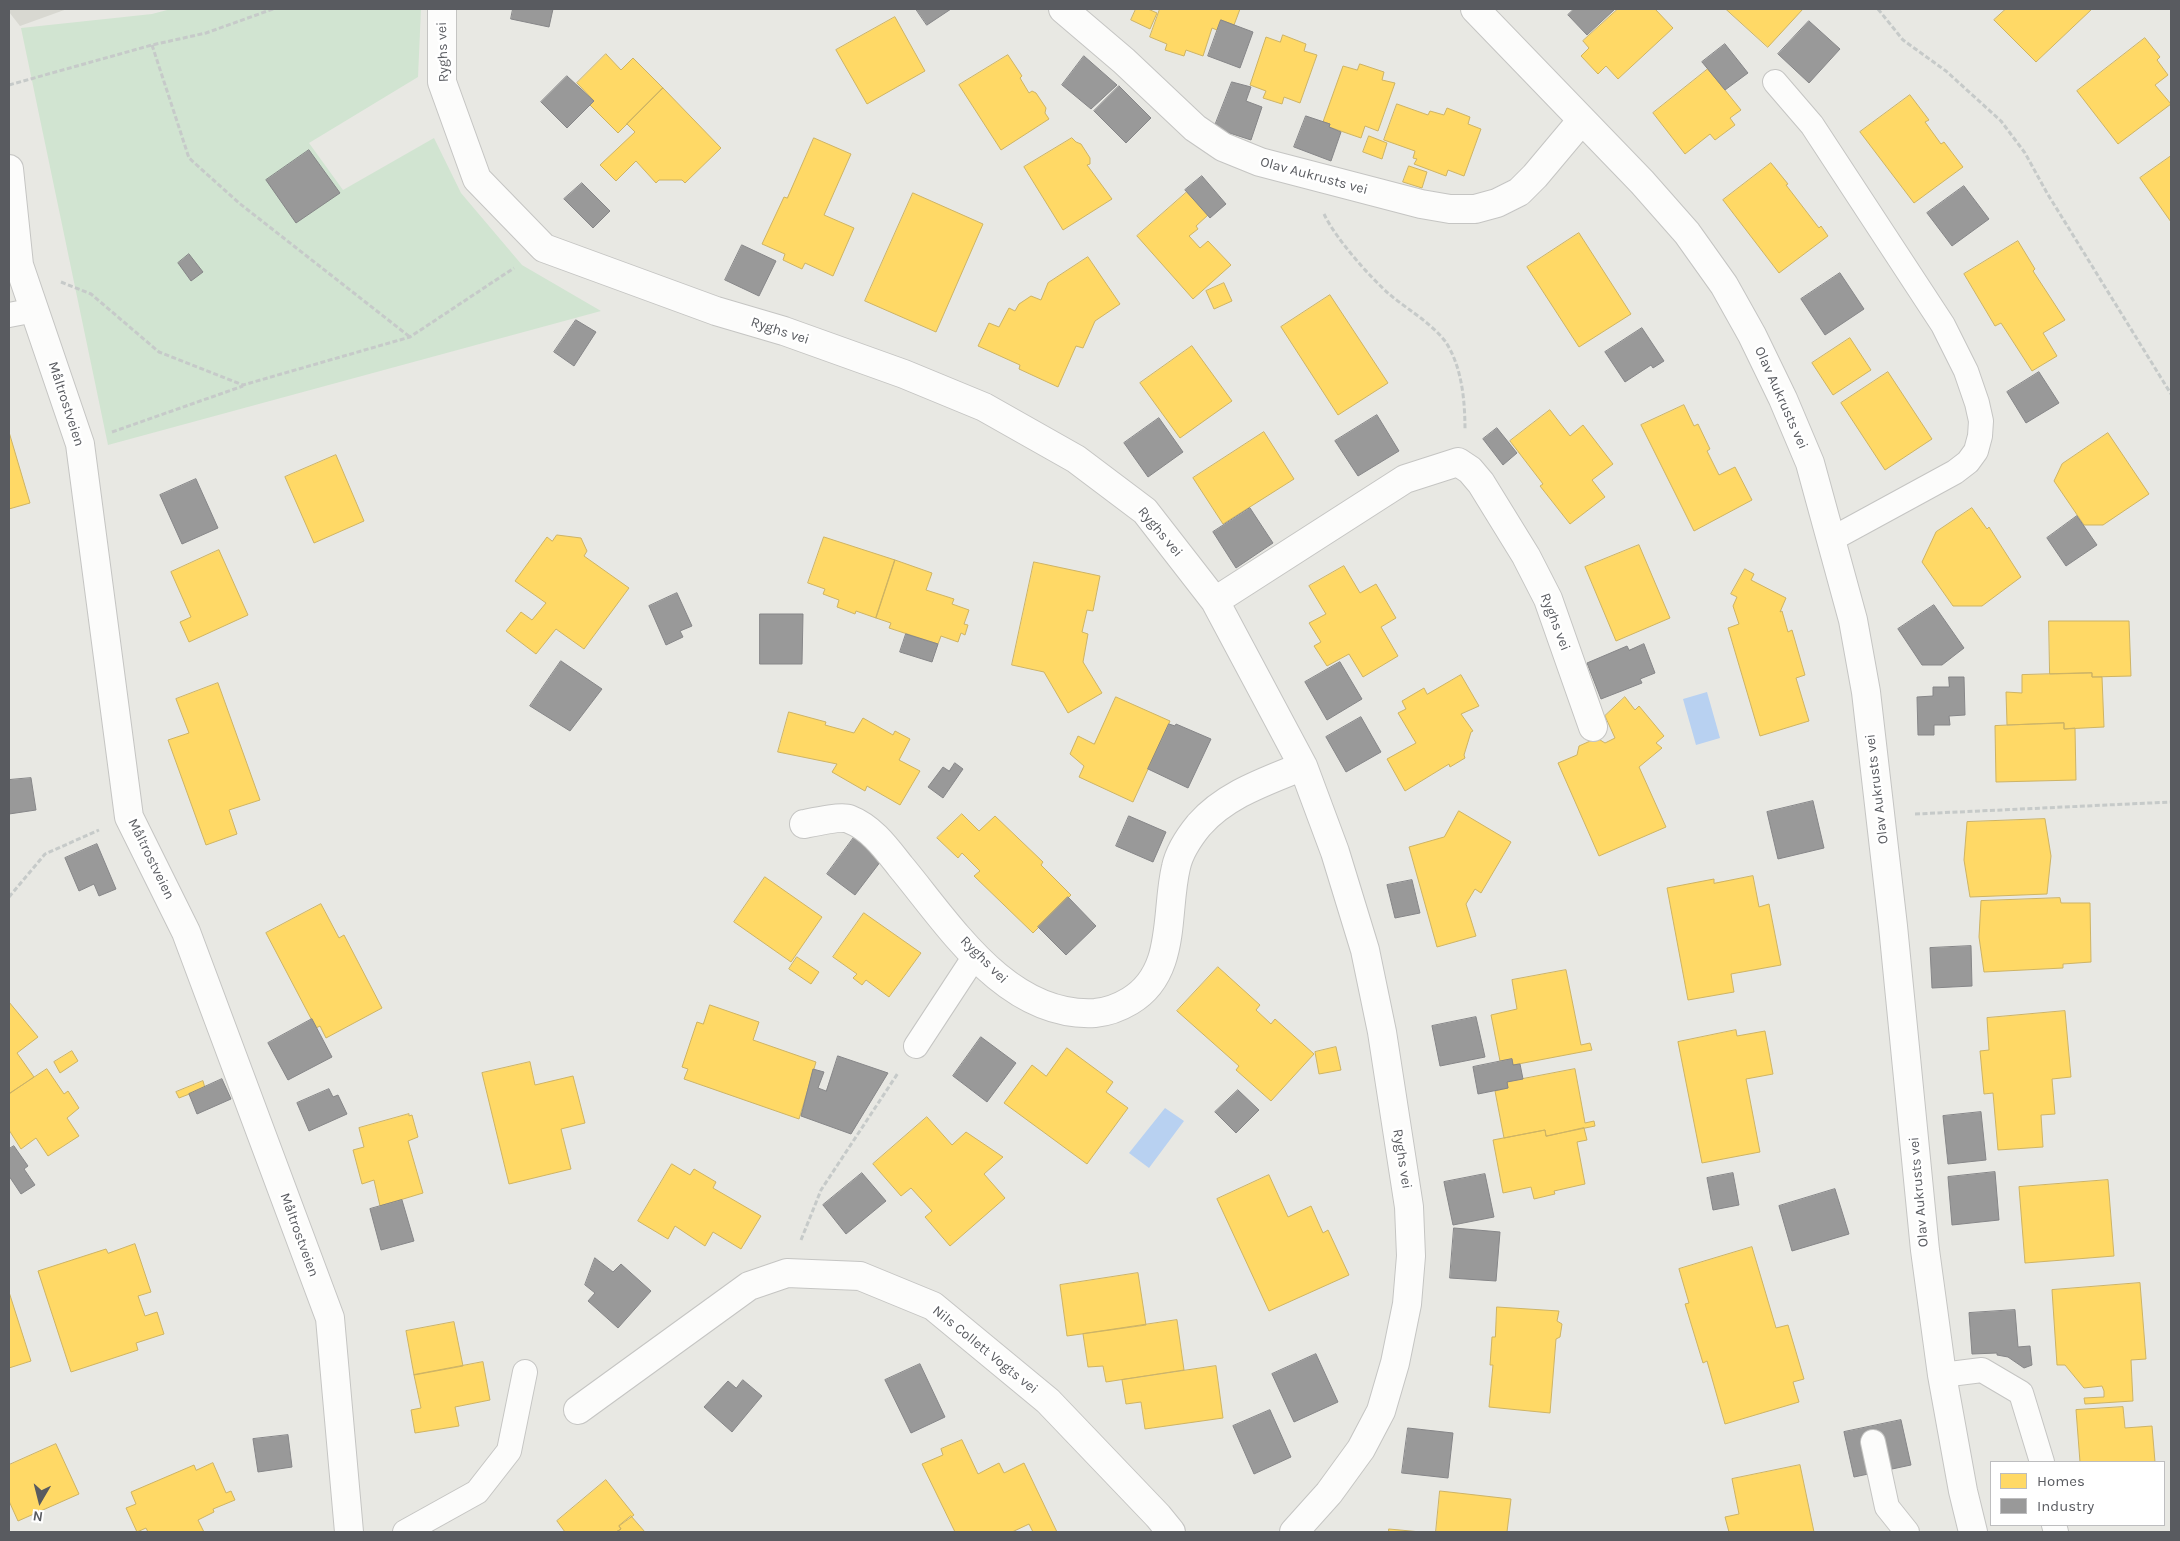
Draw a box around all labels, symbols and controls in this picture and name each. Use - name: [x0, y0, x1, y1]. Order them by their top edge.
- street label: Ryghs vei: [434, 22, 452, 82]
- street label: Olav Aukrusts vei: [1258, 154, 1370, 198]
- street label: Ryghs vei: [749, 314, 811, 348]
- street label: Olav Aukrusts vei: [1751, 344, 1811, 452]
- street label: Måltrostveien: [44, 360, 88, 448]
- street label: Ryghs vei: [1134, 503, 1186, 561]
- street label: Ryghs vei: [1536, 591, 1574, 653]
- street label: Olav Aukrusts vei: [1862, 733, 1892, 845]
- street label: Måltrostveien: [124, 816, 178, 902]
- street label: Ryghs vei: [957, 933, 1011, 987]
- street label: Ryghs vei: [1389, 1128, 1415, 1190]
- street label: Olav Aukrusts vei: [1906, 1136, 1932, 1248]
- street label: Måltrostveien: [276, 1191, 322, 1279]
- street label: Nils Collett Vogts vei: [929, 1302, 1041, 1398]
- legend: [1990, 1461, 2165, 1526]
- text: Homes: [2037, 1472, 2085, 1490]
- north arrow: [15, 1476, 65, 1526]
- text: Industry: [2037, 1497, 2094, 1515]
- text: N: [32, 1507, 44, 1525]

